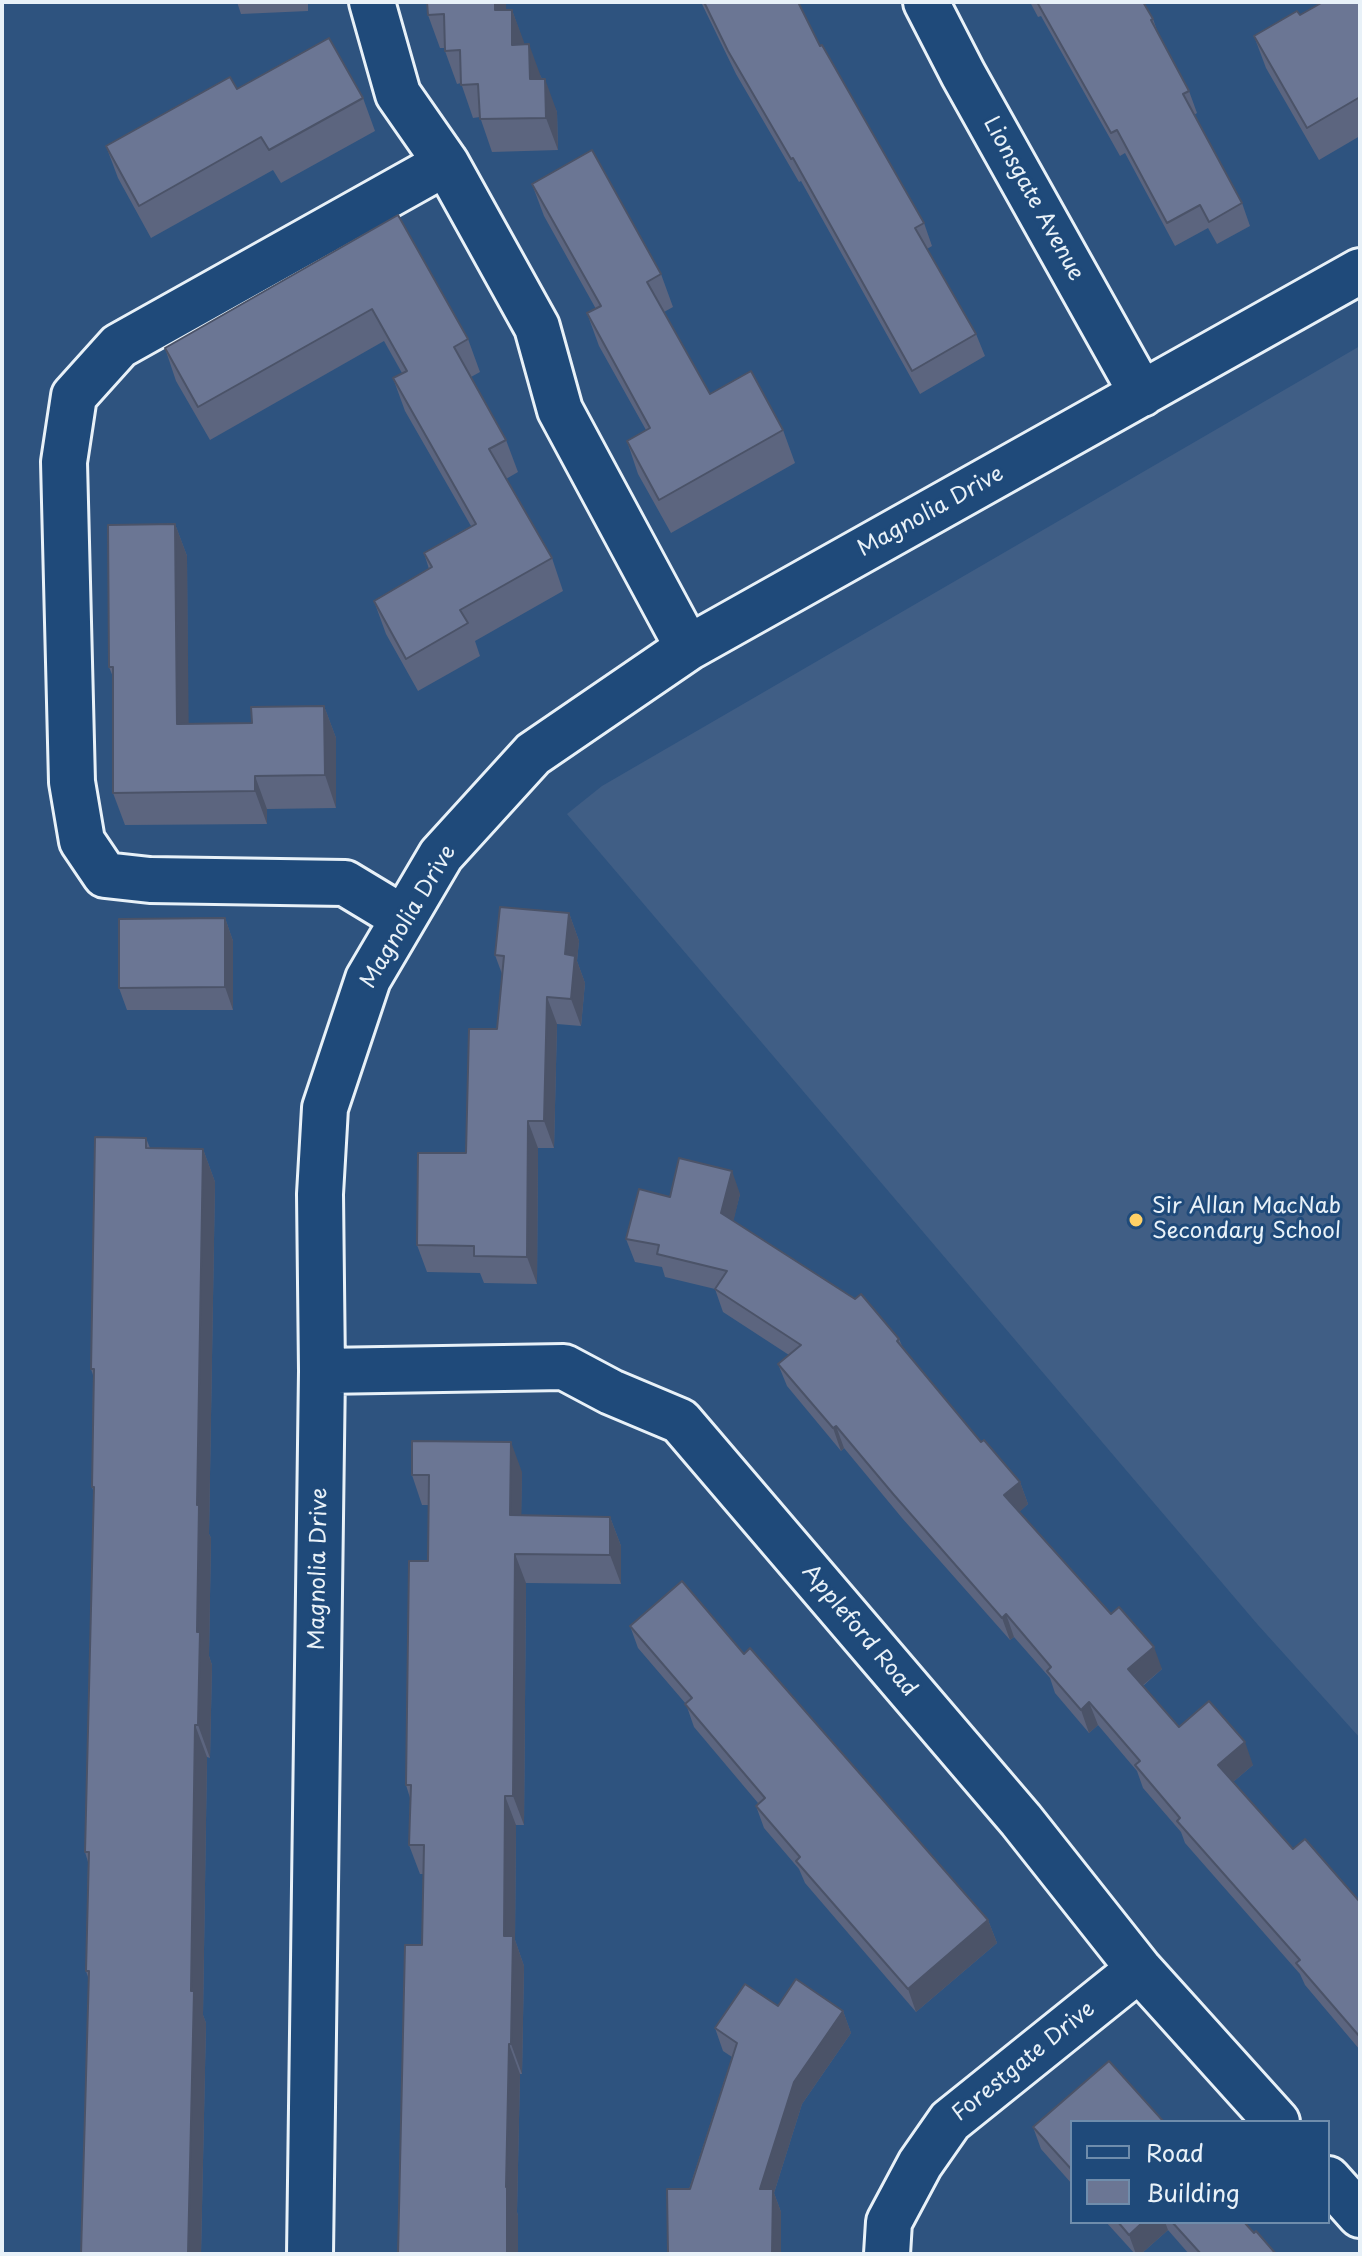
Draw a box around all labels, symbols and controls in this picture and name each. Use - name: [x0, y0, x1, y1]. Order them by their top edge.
- street label: Lionsgate Avenue: [977, 113, 1089, 285]
- street label: Magnolia Drive: [854, 461, 1008, 563]
- street label: Magnolia Drive: [356, 841, 462, 993]
- place label: Sir Allan MacNab Secondary School: [1152, 1194, 1341, 1246]
- marker: Sir Allan MacNab Secondary School: [1127, 1211, 1145, 1229]
- street label: Magnolia Drive: [304, 1488, 334, 1650]
- street label: Appleford Road: [796, 1559, 922, 1703]
- street label: Forestgate Drive: [947, 1996, 1101, 2128]
- legend: [1070, 2120, 1330, 2224]
- text: Road: [1146, 2134, 1204, 2170]
- text: Building: [1146, 2174, 1240, 2210]

